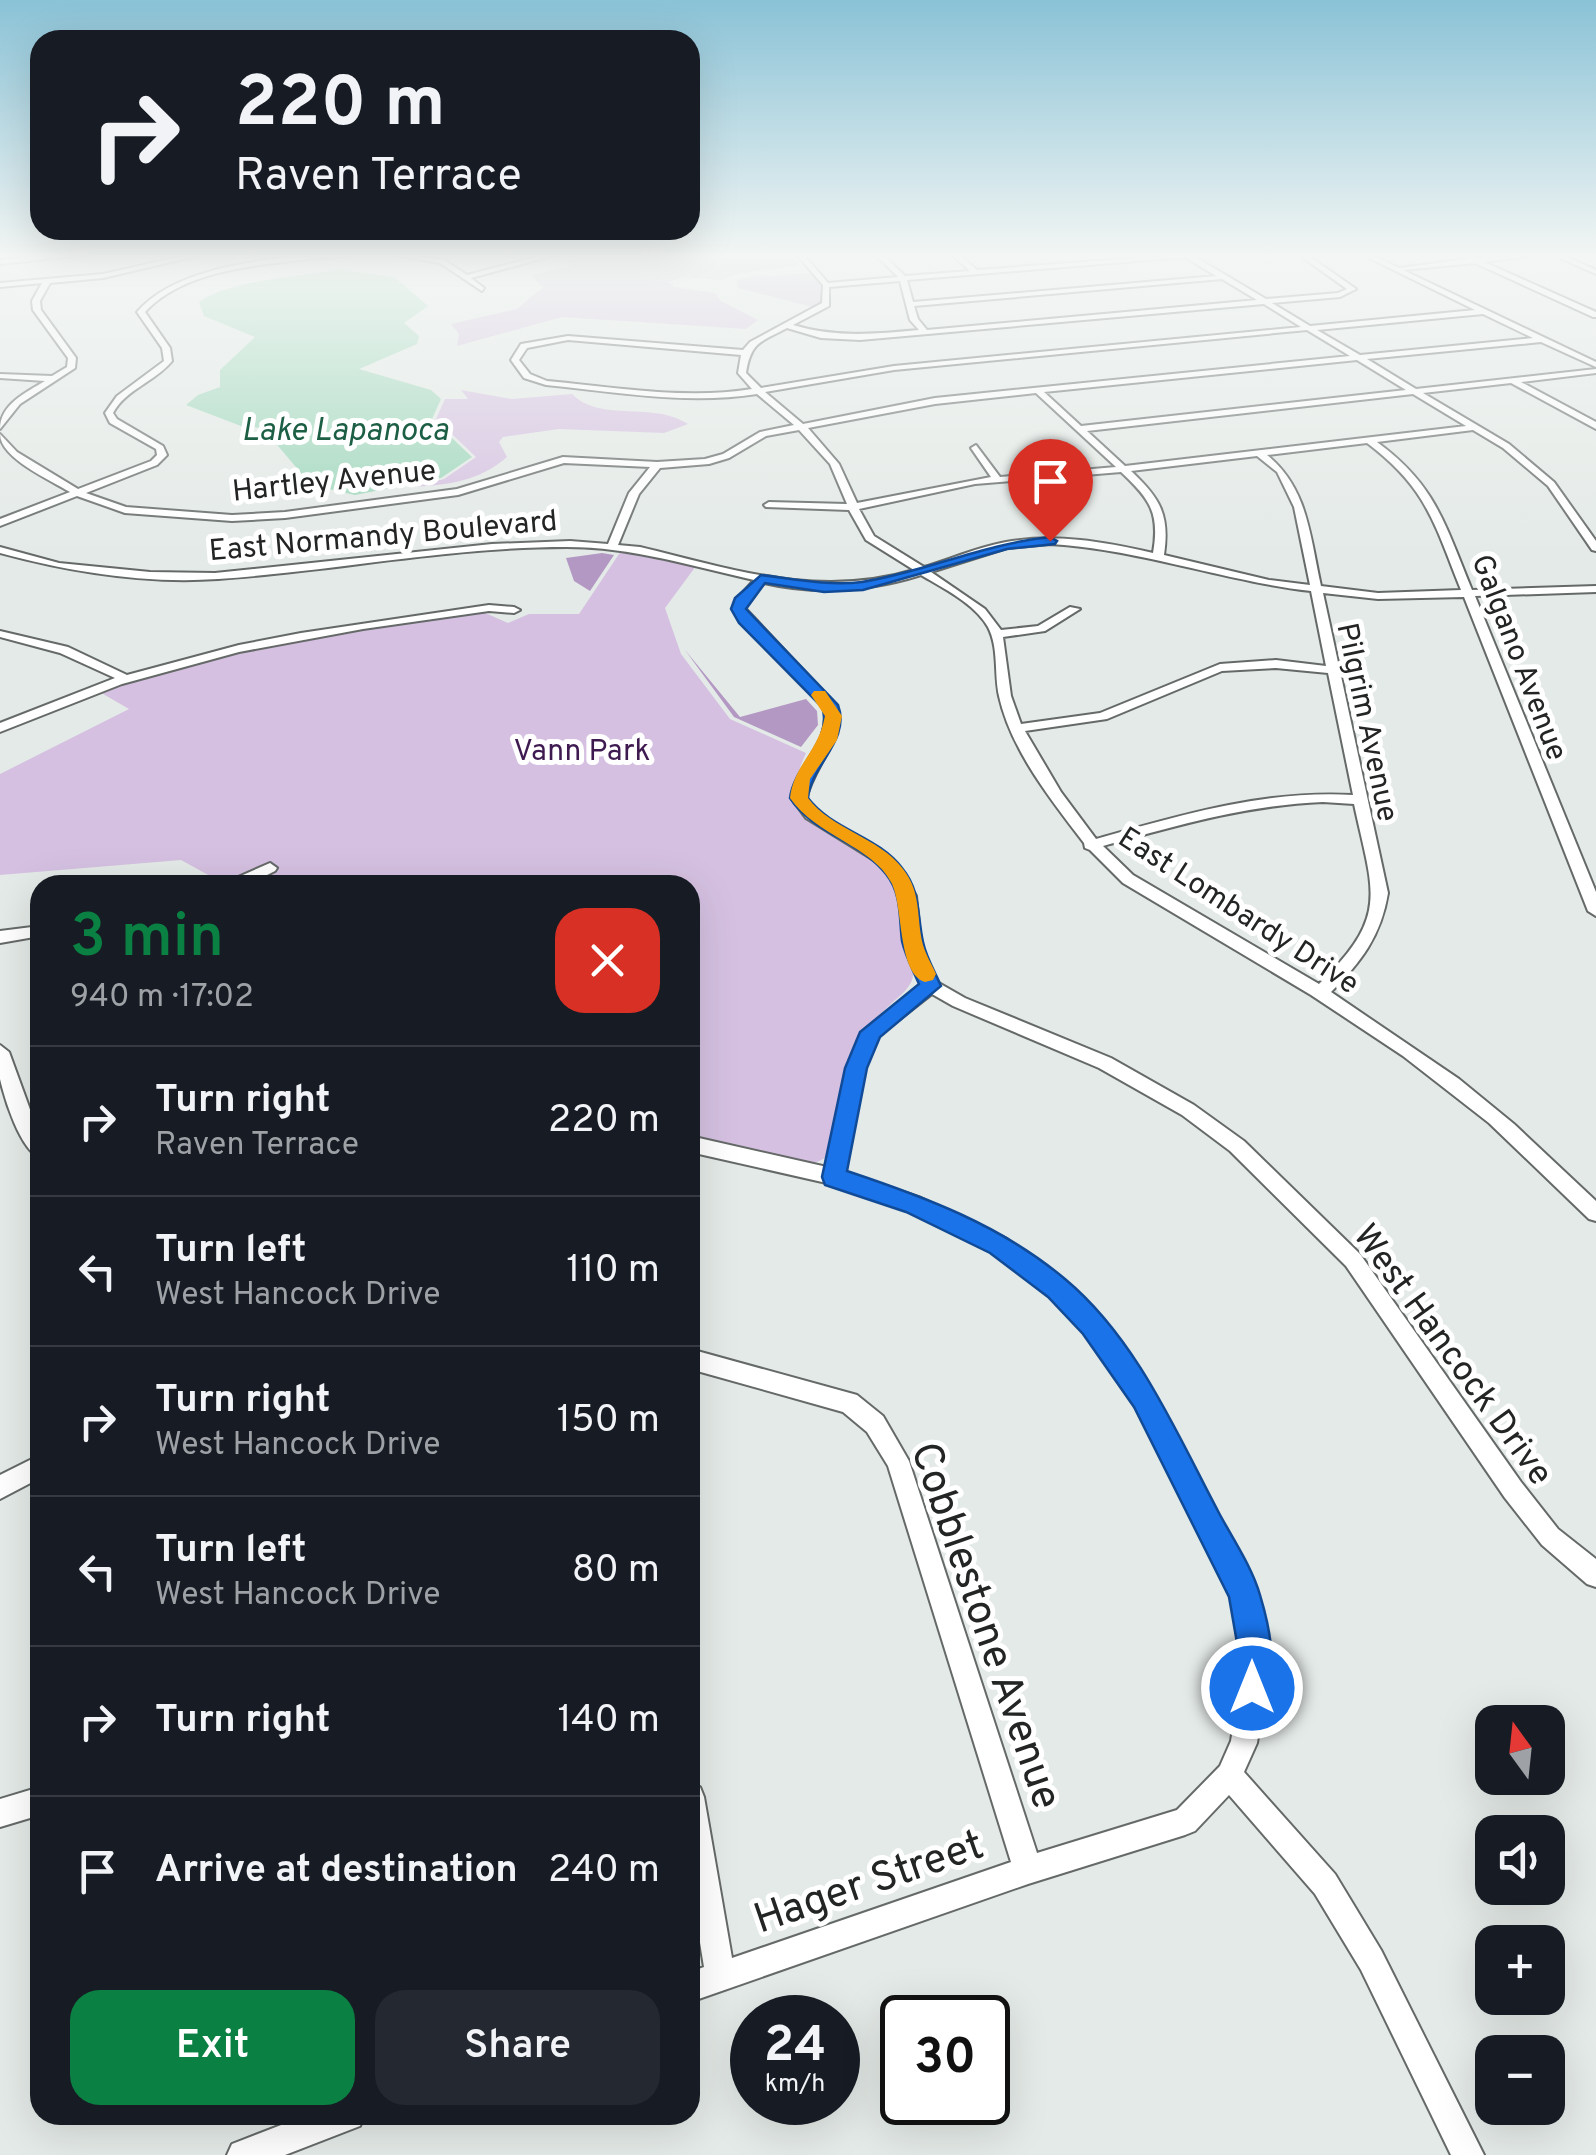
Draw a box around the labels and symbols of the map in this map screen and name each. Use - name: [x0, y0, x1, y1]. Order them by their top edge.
- water label: Lake Lapanoca: [241, 412, 449, 452]
- pin: [1008, 439, 1093, 542]
- street label: Hartley Avenue: [231, 453, 438, 512]
- street label: East Normandy Boulevard: [207, 504, 559, 571]
- street label: Galgano Avenue: [1461, 550, 1574, 766]
- street label: Pilgrim Avenue: [1326, 620, 1405, 825]
- park label: Vann Park: [514, 734, 650, 771]
- street label: East Lombardy Drive: [1110, 820, 1365, 1004]
- street label: West Hancock Drive: [1342, 1216, 1561, 1495]
- street label: Cobblestone Avenue: [896, 1436, 1071, 1817]
- position arrow: [1200, 1636, 1304, 1740]
- north arrow: [1475, 1705, 1565, 1795]
- street label: Hager Street: [748, 1820, 991, 1948]
- speed limit sign: 30: [880, 1995, 1010, 2125]

